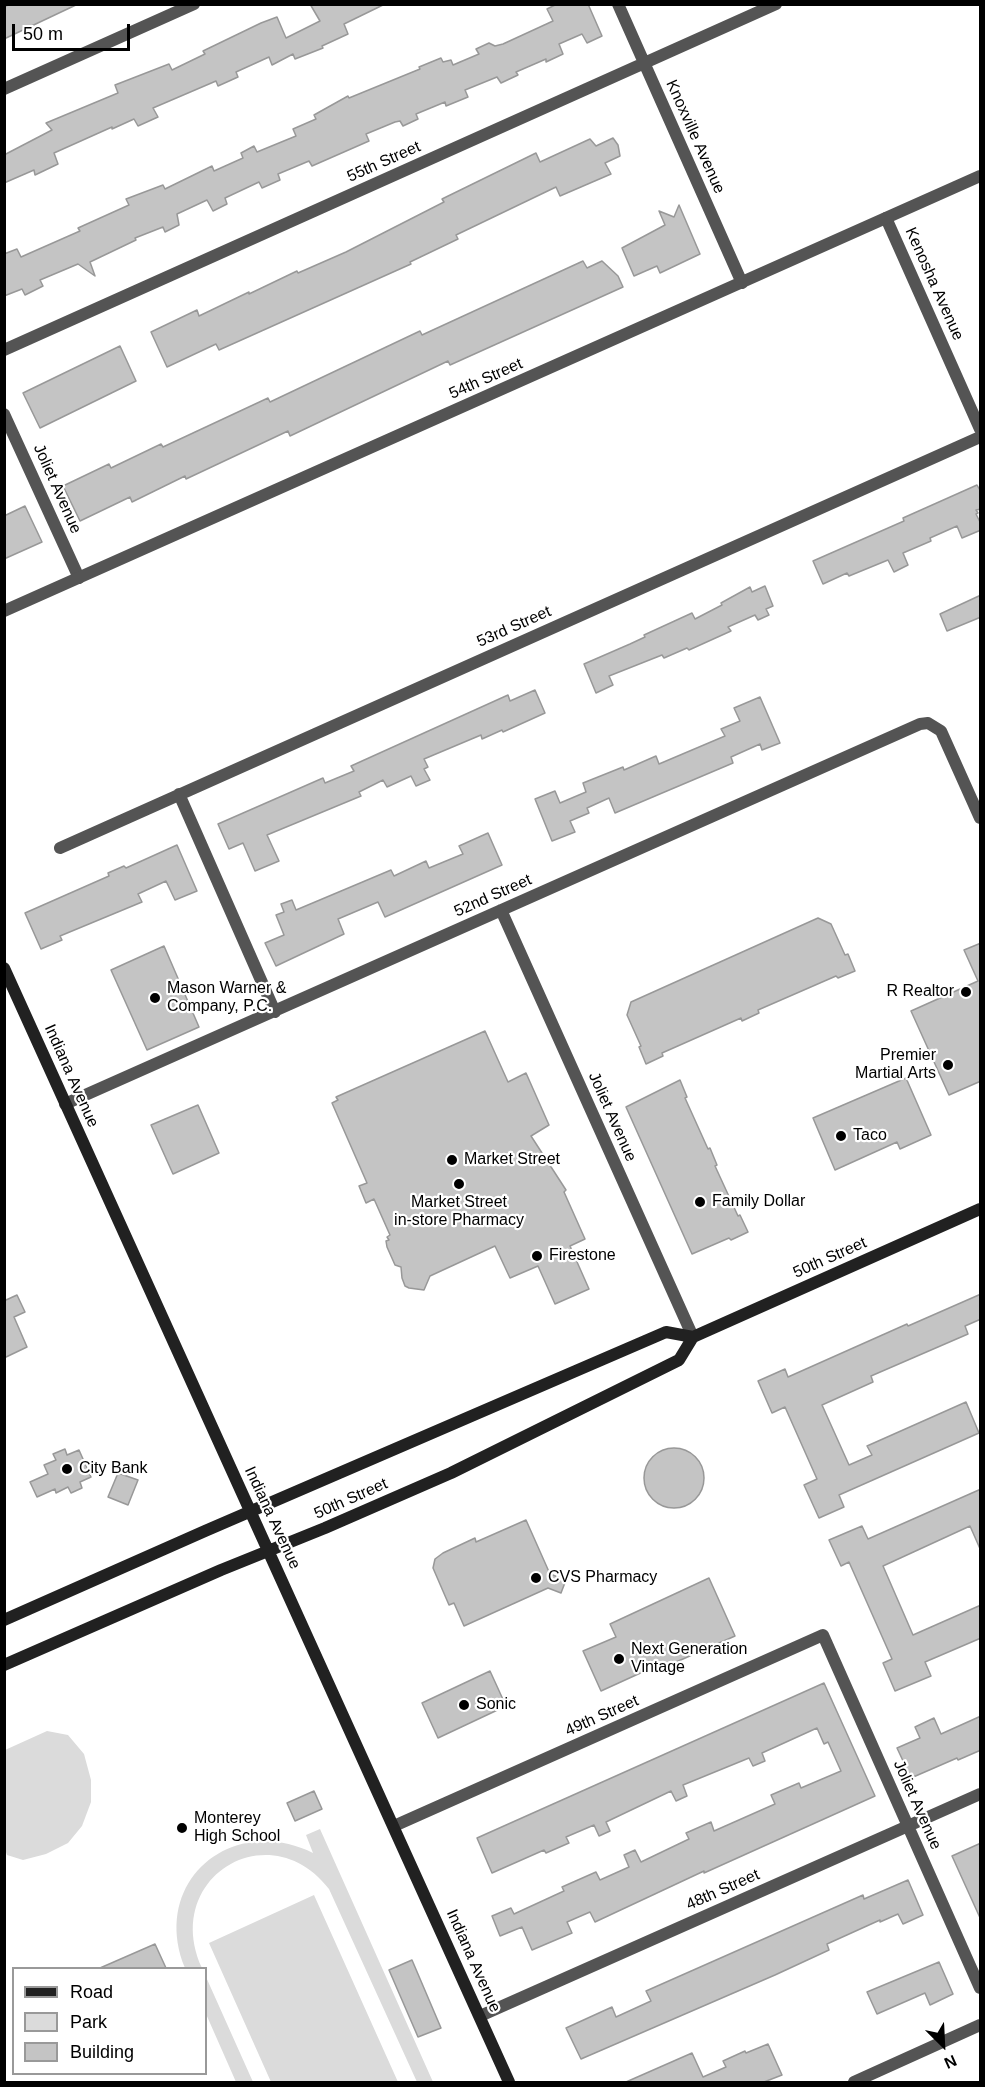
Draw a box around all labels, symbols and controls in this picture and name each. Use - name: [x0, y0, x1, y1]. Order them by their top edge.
- scale bar: [15, 12, 134, 50]
- text: 50 m: [23, 24, 63, 44]
- street label: Knoxville Avenue: [661, 77, 729, 197]
- street label: 55th Street: [344, 137, 424, 187]
- street label: Kenosha Avenue: [901, 225, 967, 343]
- street label: 54th Street: [446, 354, 526, 404]
- street label: Joliet Avenue: [29, 441, 85, 537]
- street label: 53rd Street: [474, 602, 554, 652]
- street label: 52nd Street: [451, 870, 535, 922]
- place label: Mason Warner & Company, P.C.: [167, 979, 286, 1017]
- place label: R Realtor: [886, 982, 954, 1002]
- marker: R Realtor: [959, 985, 973, 999]
- marker: Mason Warner & Company, P.C.: [148, 991, 162, 1005]
- street label: Indiana Avenue: [40, 1021, 102, 1131]
- place label: Premier Martial Arts: [855, 1046, 936, 1084]
- marker: Premier Martial Arts: [941, 1058, 955, 1072]
- street label: Joliet Avenue: [584, 1069, 640, 1165]
- place label: Taco: [853, 1126, 887, 1146]
- marker: Taco: [834, 1129, 848, 1143]
- place label: Market Street: [464, 1150, 560, 1170]
- marker: Market Street: [445, 1153, 459, 1167]
- marker: Market Street in-store Pharmacy: [452, 1177, 466, 1191]
- place label: Family Dollar: [712, 1192, 805, 1212]
- place label: Market Street in-store Pharmacy: [394, 1193, 524, 1231]
- marker: Family Dollar: [693, 1195, 707, 1209]
- street label: 50th Street: [790, 1233, 870, 1283]
- place label: Firestone: [549, 1246, 616, 1266]
- marker: Firestone: [530, 1249, 544, 1263]
- place label: City Bank: [79, 1459, 147, 1479]
- marker: City Bank: [60, 1462, 74, 1476]
- street label: Indiana Avenue: [240, 1464, 304, 1572]
- street label: 50th Street: [311, 1474, 391, 1524]
- place label: CVS Pharmacy: [548, 1568, 657, 1588]
- marker: CVS Pharmacy: [529, 1571, 543, 1585]
- place label: Next Generation Vintage: [631, 1640, 748, 1678]
- marker: Next Generation Vintage: [612, 1652, 626, 1666]
- street label: 49th Street: [562, 1691, 642, 1741]
- place label: Sonic: [476, 1695, 516, 1715]
- marker: Sonic: [457, 1698, 471, 1712]
- street label: Joliet Avenue: [889, 1757, 945, 1853]
- place label: Monterey High School: [194, 1809, 280, 1847]
- marker: Monterey High School: [175, 1821, 189, 1835]
- street label: 48th Street: [683, 1865, 763, 1915]
- street label: Indiana Avenue: [442, 1906, 504, 2016]
- legend: [12, 1967, 207, 2075]
- text: Road: [70, 1982, 113, 2002]
- text: Park: [70, 2012, 107, 2032]
- north arrow: [913, 2015, 973, 2075]
- text: Building: [70, 2042, 134, 2062]
- text: N: [942, 2052, 959, 2072]

